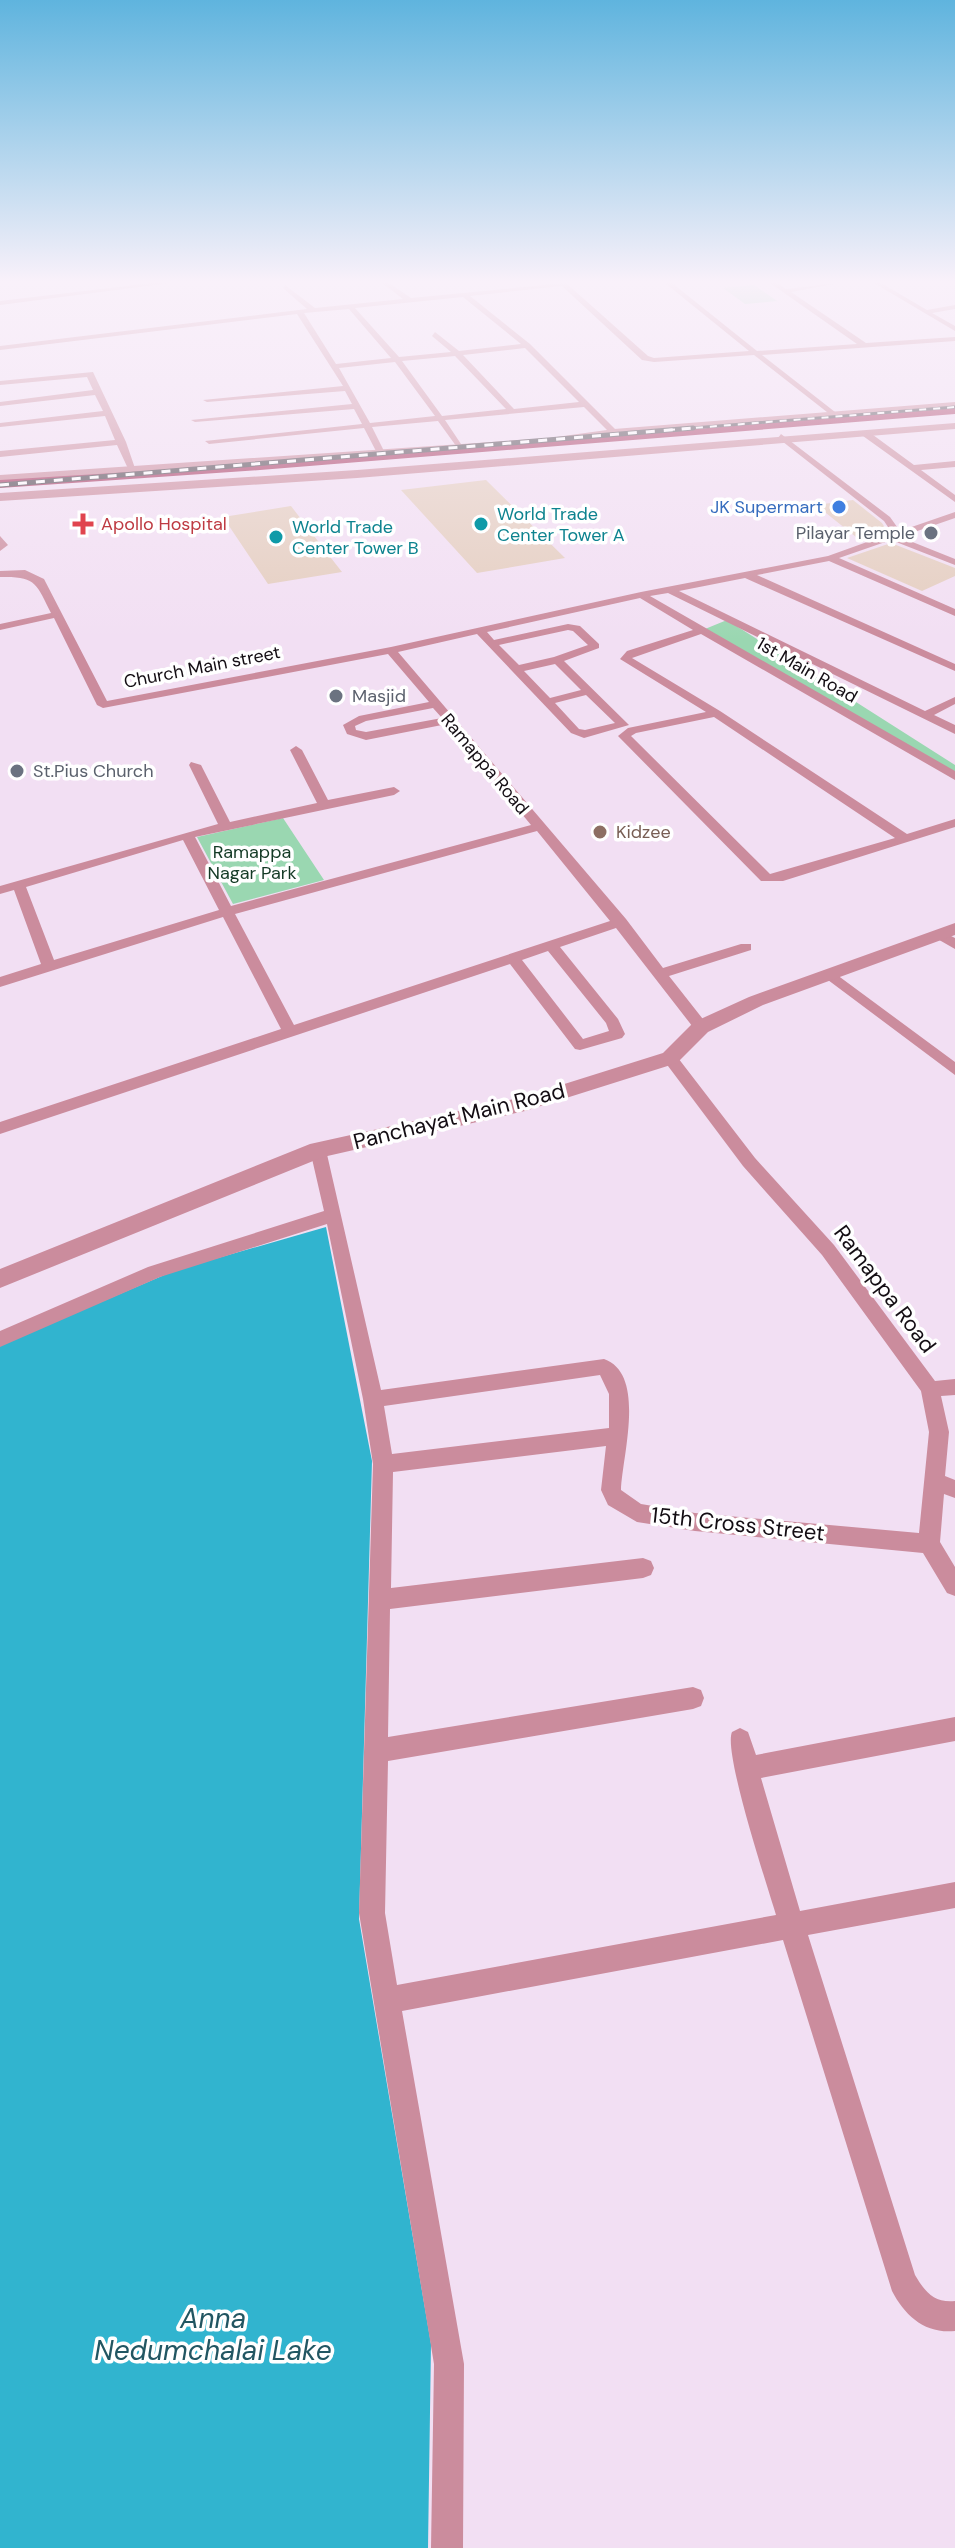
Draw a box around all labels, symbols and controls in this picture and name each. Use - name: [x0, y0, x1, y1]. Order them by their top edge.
- place label: JK Supermart: [710, 495, 823, 519]
- marker: JK Supermart: [830, 498, 848, 516]
- place label: World Trade Center Tower A: [497, 502, 625, 547]
- place label: Apollo Hospital: [101, 512, 227, 536]
- marker: Apollo Hospital: [72, 513, 94, 535]
- place label: World Trade Center Tower B: [292, 515, 419, 560]
- marker: World Trade Center Tower A: [472, 515, 490, 533]
- place label: Pilayar Temple: [796, 521, 915, 545]
- marker: Pilayar Temple: [922, 524, 940, 542]
- marker: World Trade Center Tower B: [267, 528, 285, 546]
- street label: 1st Main Road: [752, 632, 862, 708]
- street label: Church Main street: [122, 640, 282, 694]
- place label: Masjid: [352, 684, 406, 708]
- marker: Masjid: [327, 687, 345, 705]
- street label: Ramappa Road: [436, 708, 534, 820]
- place label: St.Pius Church: [33, 759, 154, 783]
- marker: St.Pius Church: [8, 762, 26, 780]
- place label: Kidzee: [616, 820, 671, 844]
- marker: Kidzee: [591, 823, 609, 841]
- park label: Ramappa Nagar Park: [207, 840, 297, 885]
- street label: Panchayat Main Road: [350, 1076, 568, 1156]
- street label: Ramappa Road: [827, 1219, 943, 1359]
- street label: 15th Cross Street: [650, 1500, 826, 1548]
- water label: Anna Nedumchalai Lake: [94, 2300, 332, 2369]

